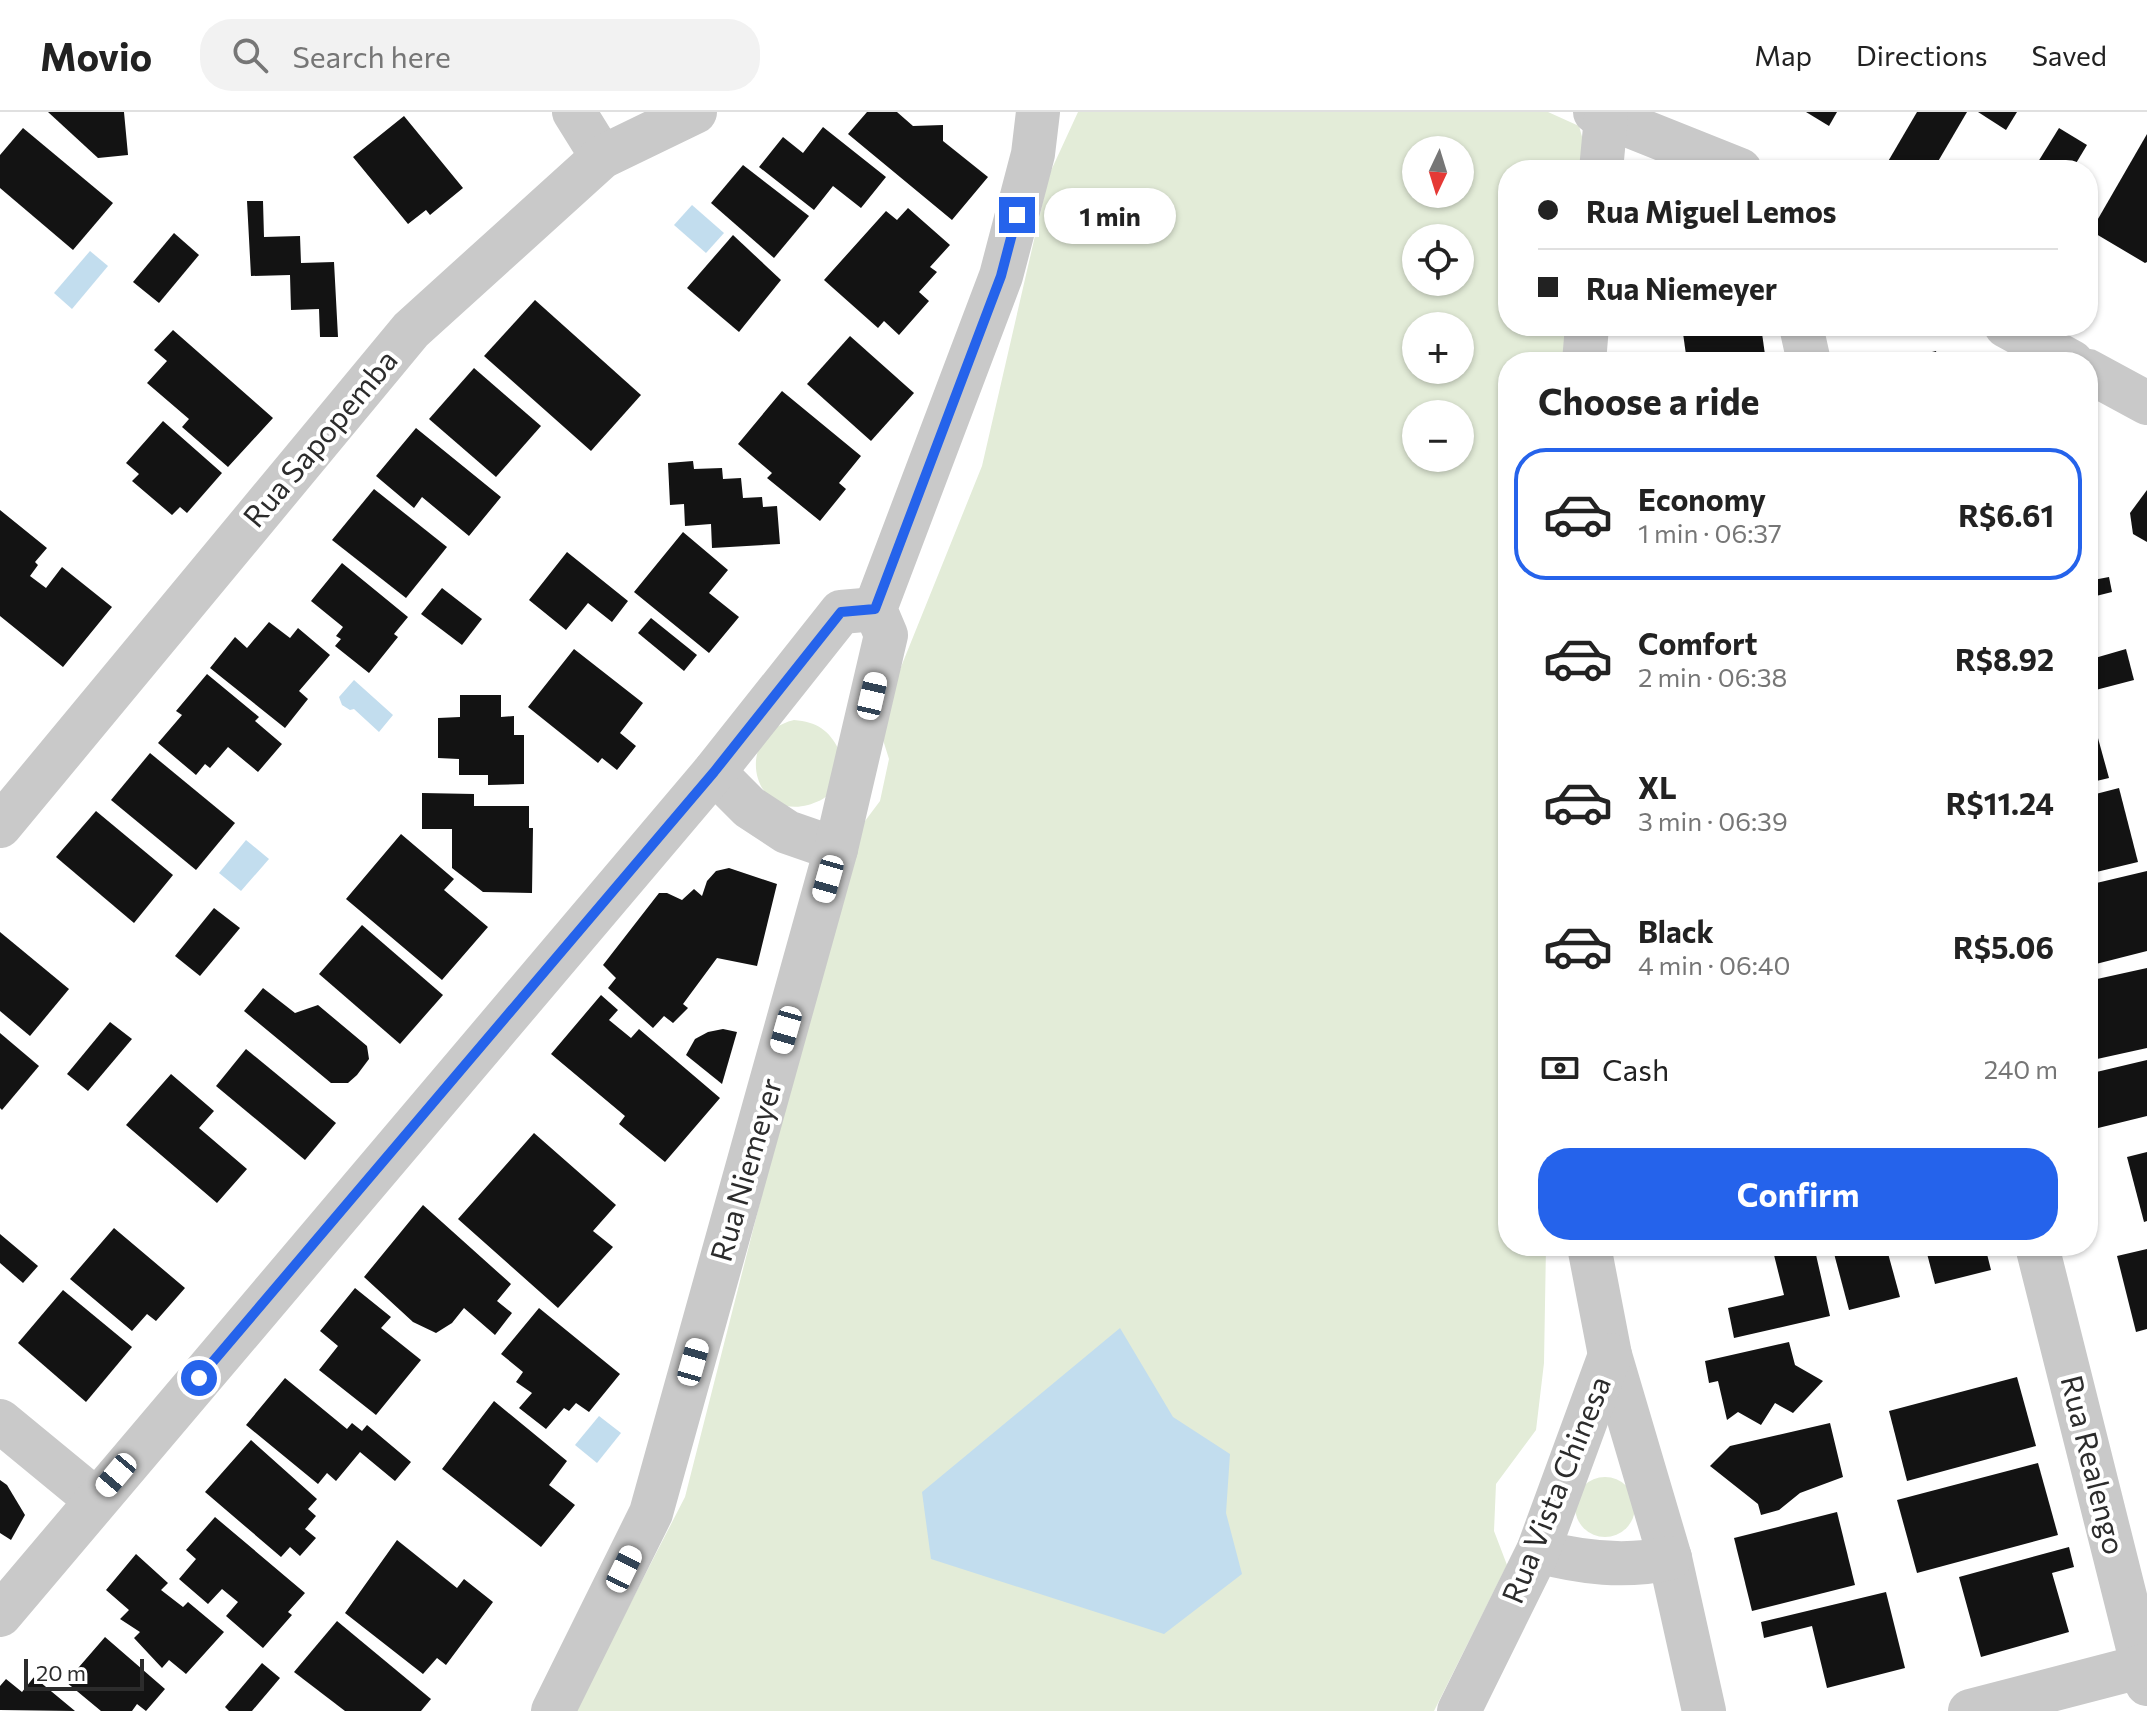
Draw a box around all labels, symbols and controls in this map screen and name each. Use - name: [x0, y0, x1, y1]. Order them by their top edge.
- search box: [200, 19, 760, 91]
- text: Movio: [40, 32, 152, 79]
- icon: search: [228, 33, 272, 77]
- text: Search here: [292, 37, 451, 74]
- text: Map: [1754, 38, 1812, 72]
- text: Directions: [1856, 38, 1987, 72]
- text: Saved: [2031, 38, 2107, 72]
- north arrow: [1402, 136, 1474, 208]
- map controls: [1402, 136, 1474, 472]
- callout: 1 min: [1045, 187, 1177, 243]
- text: Rua Miguel Lemos: [1586, 192, 1837, 229]
- route end: [999, 197, 1035, 233]
- text: 1 min: [1079, 200, 1141, 231]
- button: locate: [1402, 224, 1474, 296]
- text: Rua Niemeyer: [1586, 269, 1777, 306]
- button: +: [1402, 312, 1474, 384]
- street label: Rua Sapopemba: [234, 341, 404, 534]
- text: Choose a ride: [1538, 378, 1759, 422]
- button: −: [1402, 400, 1474, 472]
- icon: car: [1542, 478, 1614, 550]
- text: Economy: [1638, 480, 1766, 517]
- text: R$6.61: [1958, 496, 2054, 533]
- text: 1 min · 06:37: [1638, 517, 1782, 548]
- icon: car: [1542, 622, 1614, 694]
- text: Comfort: [1638, 624, 1757, 661]
- text: R$8.92: [1955, 640, 2054, 677]
- text: 2 min · 06:38: [1638, 661, 1787, 692]
- car: [855, 670, 889, 722]
- icon: car: [1542, 766, 1614, 838]
- text: XL: [1638, 768, 1677, 805]
- text: R$11.24: [1946, 784, 2054, 821]
- text: 3 min · 06:39: [1638, 805, 1788, 836]
- car: [810, 853, 846, 905]
- icon: car: [1542, 910, 1614, 982]
- text: Black: [1638, 912, 1714, 949]
- text: R$5.06: [1953, 928, 2054, 965]
- text: 4 min · 06:40: [1638, 949, 1790, 980]
- car: [768, 1004, 804, 1056]
- icon: cash: [1538, 1046, 1582, 1090]
- text: Cash: [1602, 1050, 1669, 1087]
- text: 240 m: [1984, 1053, 2058, 1084]
- street label: Rua Niemeyer: [701, 1074, 788, 1265]
- button: Confirm: [1538, 1148, 2058, 1240]
- car: [675, 1336, 711, 1388]
- route start: [181, 1360, 217, 1396]
- street label: Rua Vista Chinesa: [1492, 1370, 1617, 1608]
- street label: Rua Realengo: [2054, 1371, 2135, 1558]
- car: [91, 1449, 141, 1501]
- car: [603, 1542, 645, 1596]
- scale bar: [24, 1655, 144, 1691]
- text: 20 m: [36, 1659, 86, 1686]

